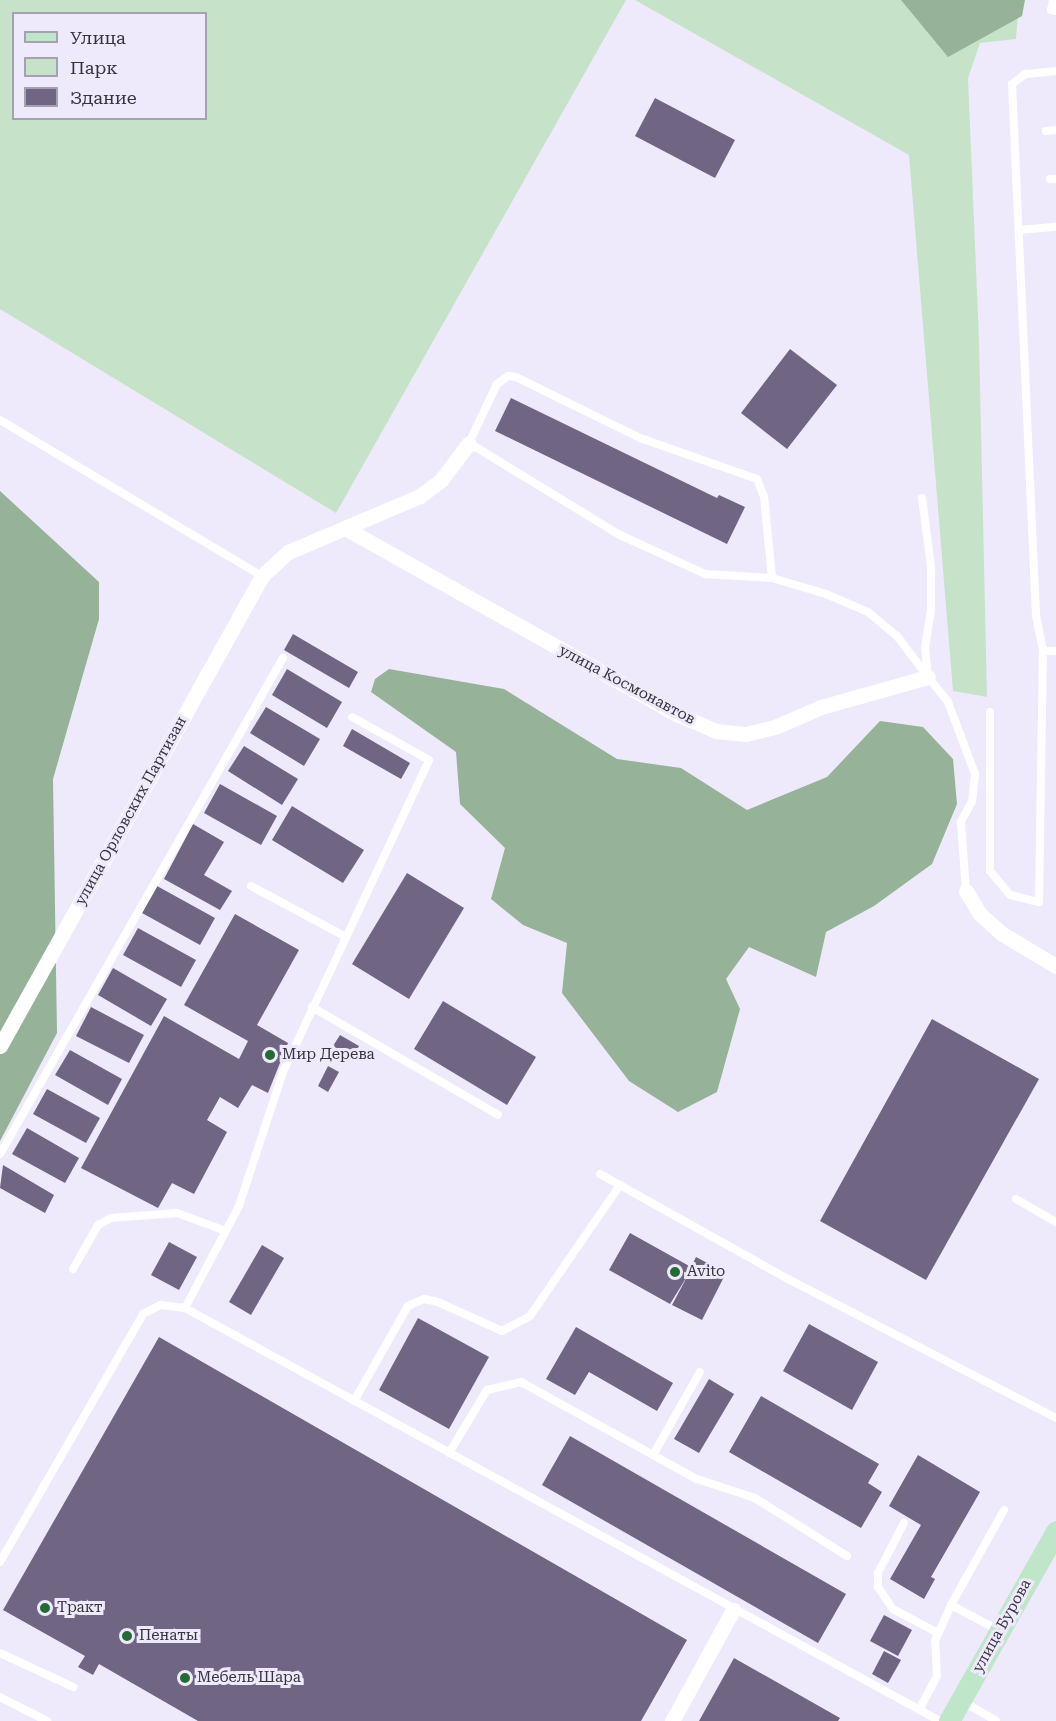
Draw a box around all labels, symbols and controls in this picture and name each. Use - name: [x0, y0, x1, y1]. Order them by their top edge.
- legend: [12, 12, 207, 120]
- text: Улица: [70, 27, 126, 48]
- text: Парк: [70, 57, 118, 78]
- text: Здание: [70, 87, 137, 108]
- street label: улица Космонавтов: [556, 641, 698, 729]
- street label: улица Орловских Партизан: [71, 713, 191, 909]
- place label: Мир Дерева: [282, 1046, 375, 1064]
- marker: Мир Дерева: [263, 1048, 277, 1062]
- place label: Avito: [687, 1263, 725, 1281]
- marker: Avito: [668, 1265, 682, 1279]
- street label: улица Бурова: [969, 1576, 1035, 1676]
- place label: Тракт: [57, 1599, 102, 1617]
- marker: Тракт: [38, 1601, 52, 1615]
- place label: Пенаты: [139, 1627, 198, 1645]
- marker: Пенаты: [120, 1629, 134, 1643]
- place label: Мебель Шара: [197, 1669, 301, 1687]
- marker: Мебель Шара: [178, 1671, 192, 1685]

